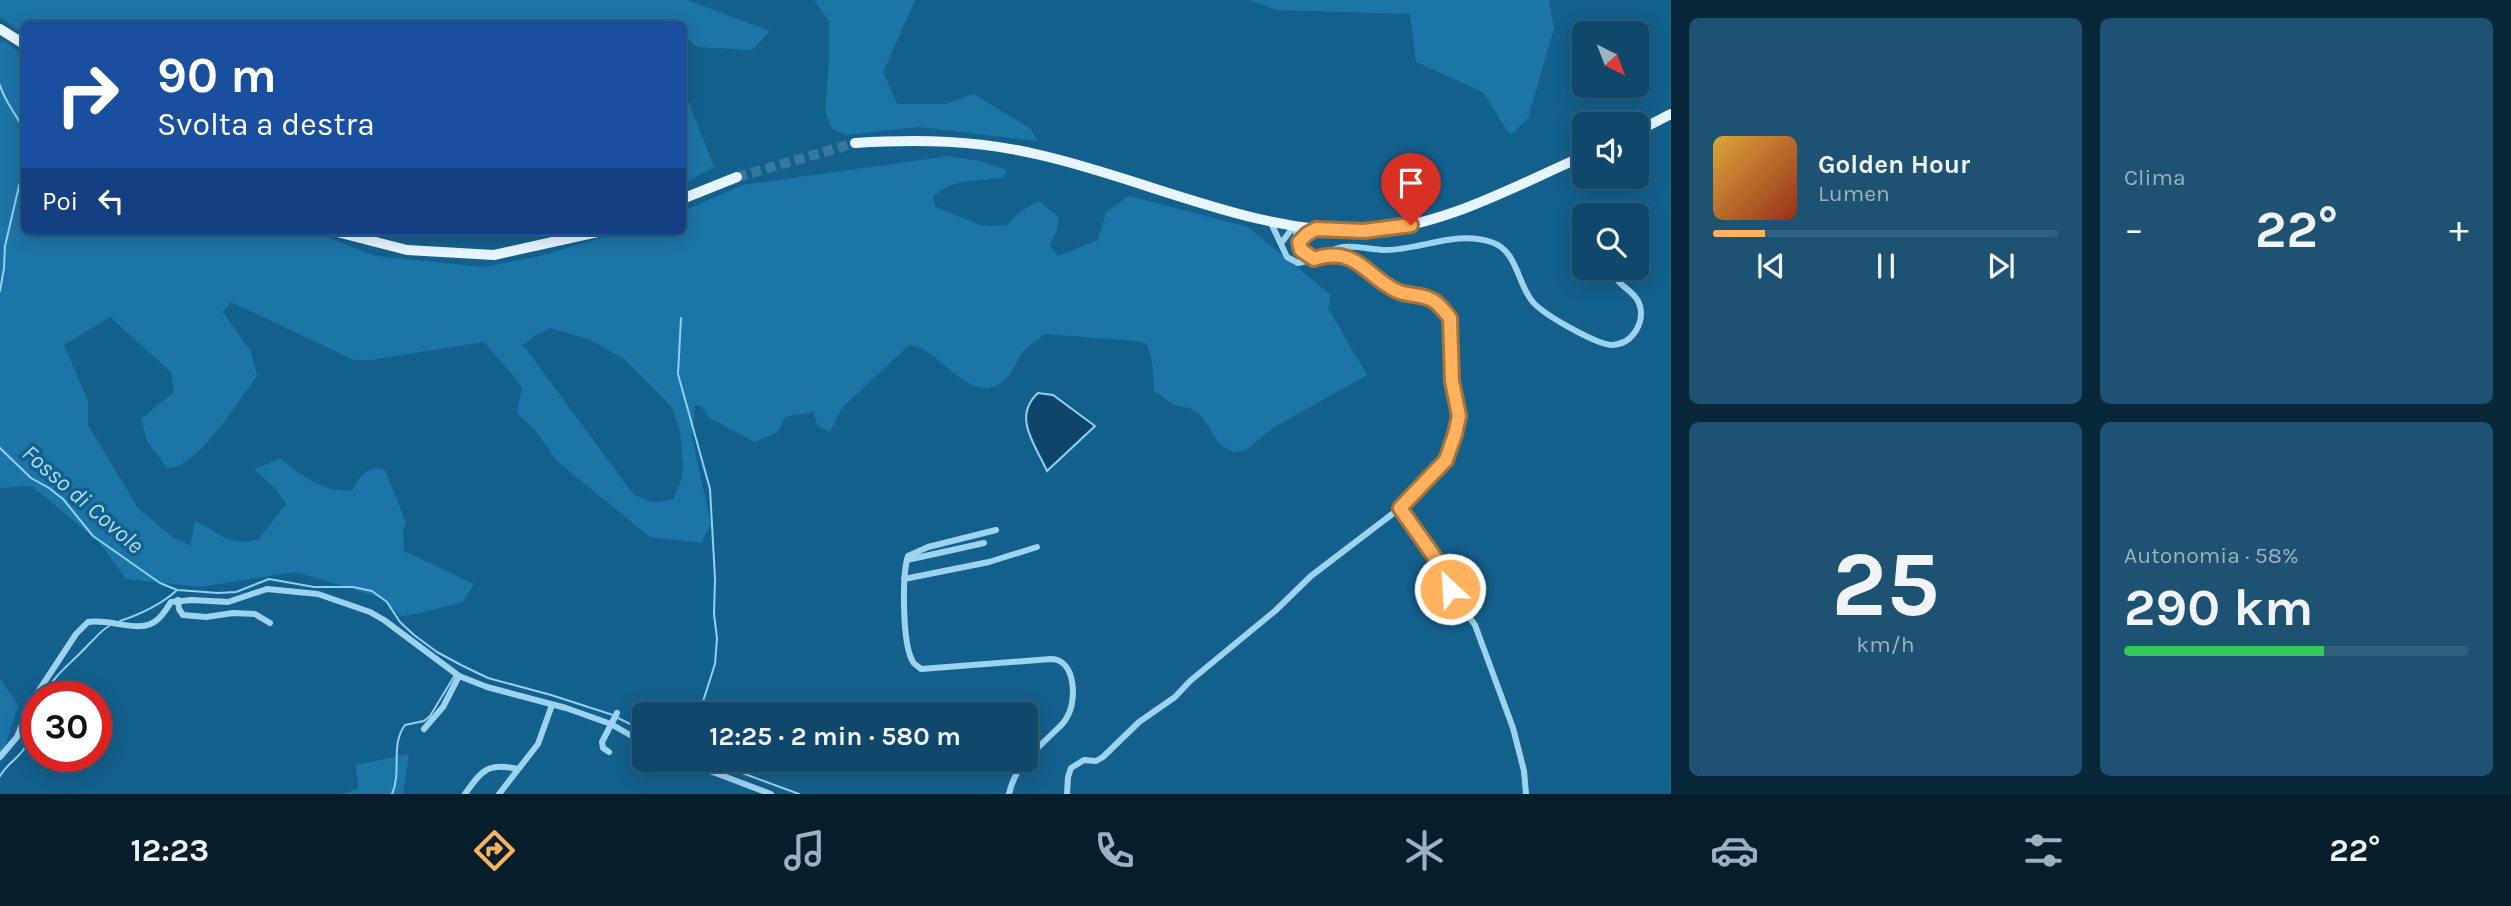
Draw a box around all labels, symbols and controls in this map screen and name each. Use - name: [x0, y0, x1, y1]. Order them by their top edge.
- north arrow: [1572, 21, 1648, 98]
- map controls: [1572, 21, 1649, 280]
- text: 90 m: [157, 47, 277, 104]
- icon: right: [42, 49, 133, 140]
- text: Svolta a destra: [157, 106, 375, 143]
- button: sound: [1572, 112, 1649, 189]
- text: Golden Hour: [1818, 149, 1970, 180]
- pin: [1381, 153, 1441, 225]
- icon: arrive: [1392, 164, 1430, 202]
- text: Clima: [2124, 164, 2186, 191]
- text: Lumen: [1818, 180, 1890, 207]
- icon: left: [92, 182, 130, 220]
- text: Poi: [42, 186, 78, 217]
- text: 22°: [2255, 199, 2338, 260]
- button: search: [1572, 203, 1649, 280]
- text: −: [2124, 207, 2144, 252]
- text: +: [2449, 207, 2469, 252]
- icon: previous: [1752, 247, 1790, 285]
- icon: pause: [1867, 247, 1905, 285]
- icon: next: [1982, 247, 2020, 285]
- water label: Fosso di Covole: [17, 439, 149, 559]
- text: 25: [1831, 532, 1940, 638]
- text: Autonomia · 58%: [2124, 542, 2299, 569]
- position arrow: [1413, 552, 1487, 626]
- text: 290 km: [2124, 577, 2313, 638]
- text: km/h: [1856, 631, 1915, 658]
- speed limit sign: 30: [21, 681, 112, 772]
- text: 12:25 · 2 min · 580 m: [709, 721, 961, 752]
- icon: directions: [470, 826, 519, 875]
- icon: music: [780, 826, 829, 875]
- icon: phone: [1090, 826, 1139, 875]
- icon: climate: [1400, 826, 1449, 875]
- icon: car: [1710, 826, 1759, 875]
- icon: filters: [2019, 826, 2068, 875]
- text: 12:23: [130, 832, 209, 869]
- text: 22°: [2329, 832, 2380, 869]

